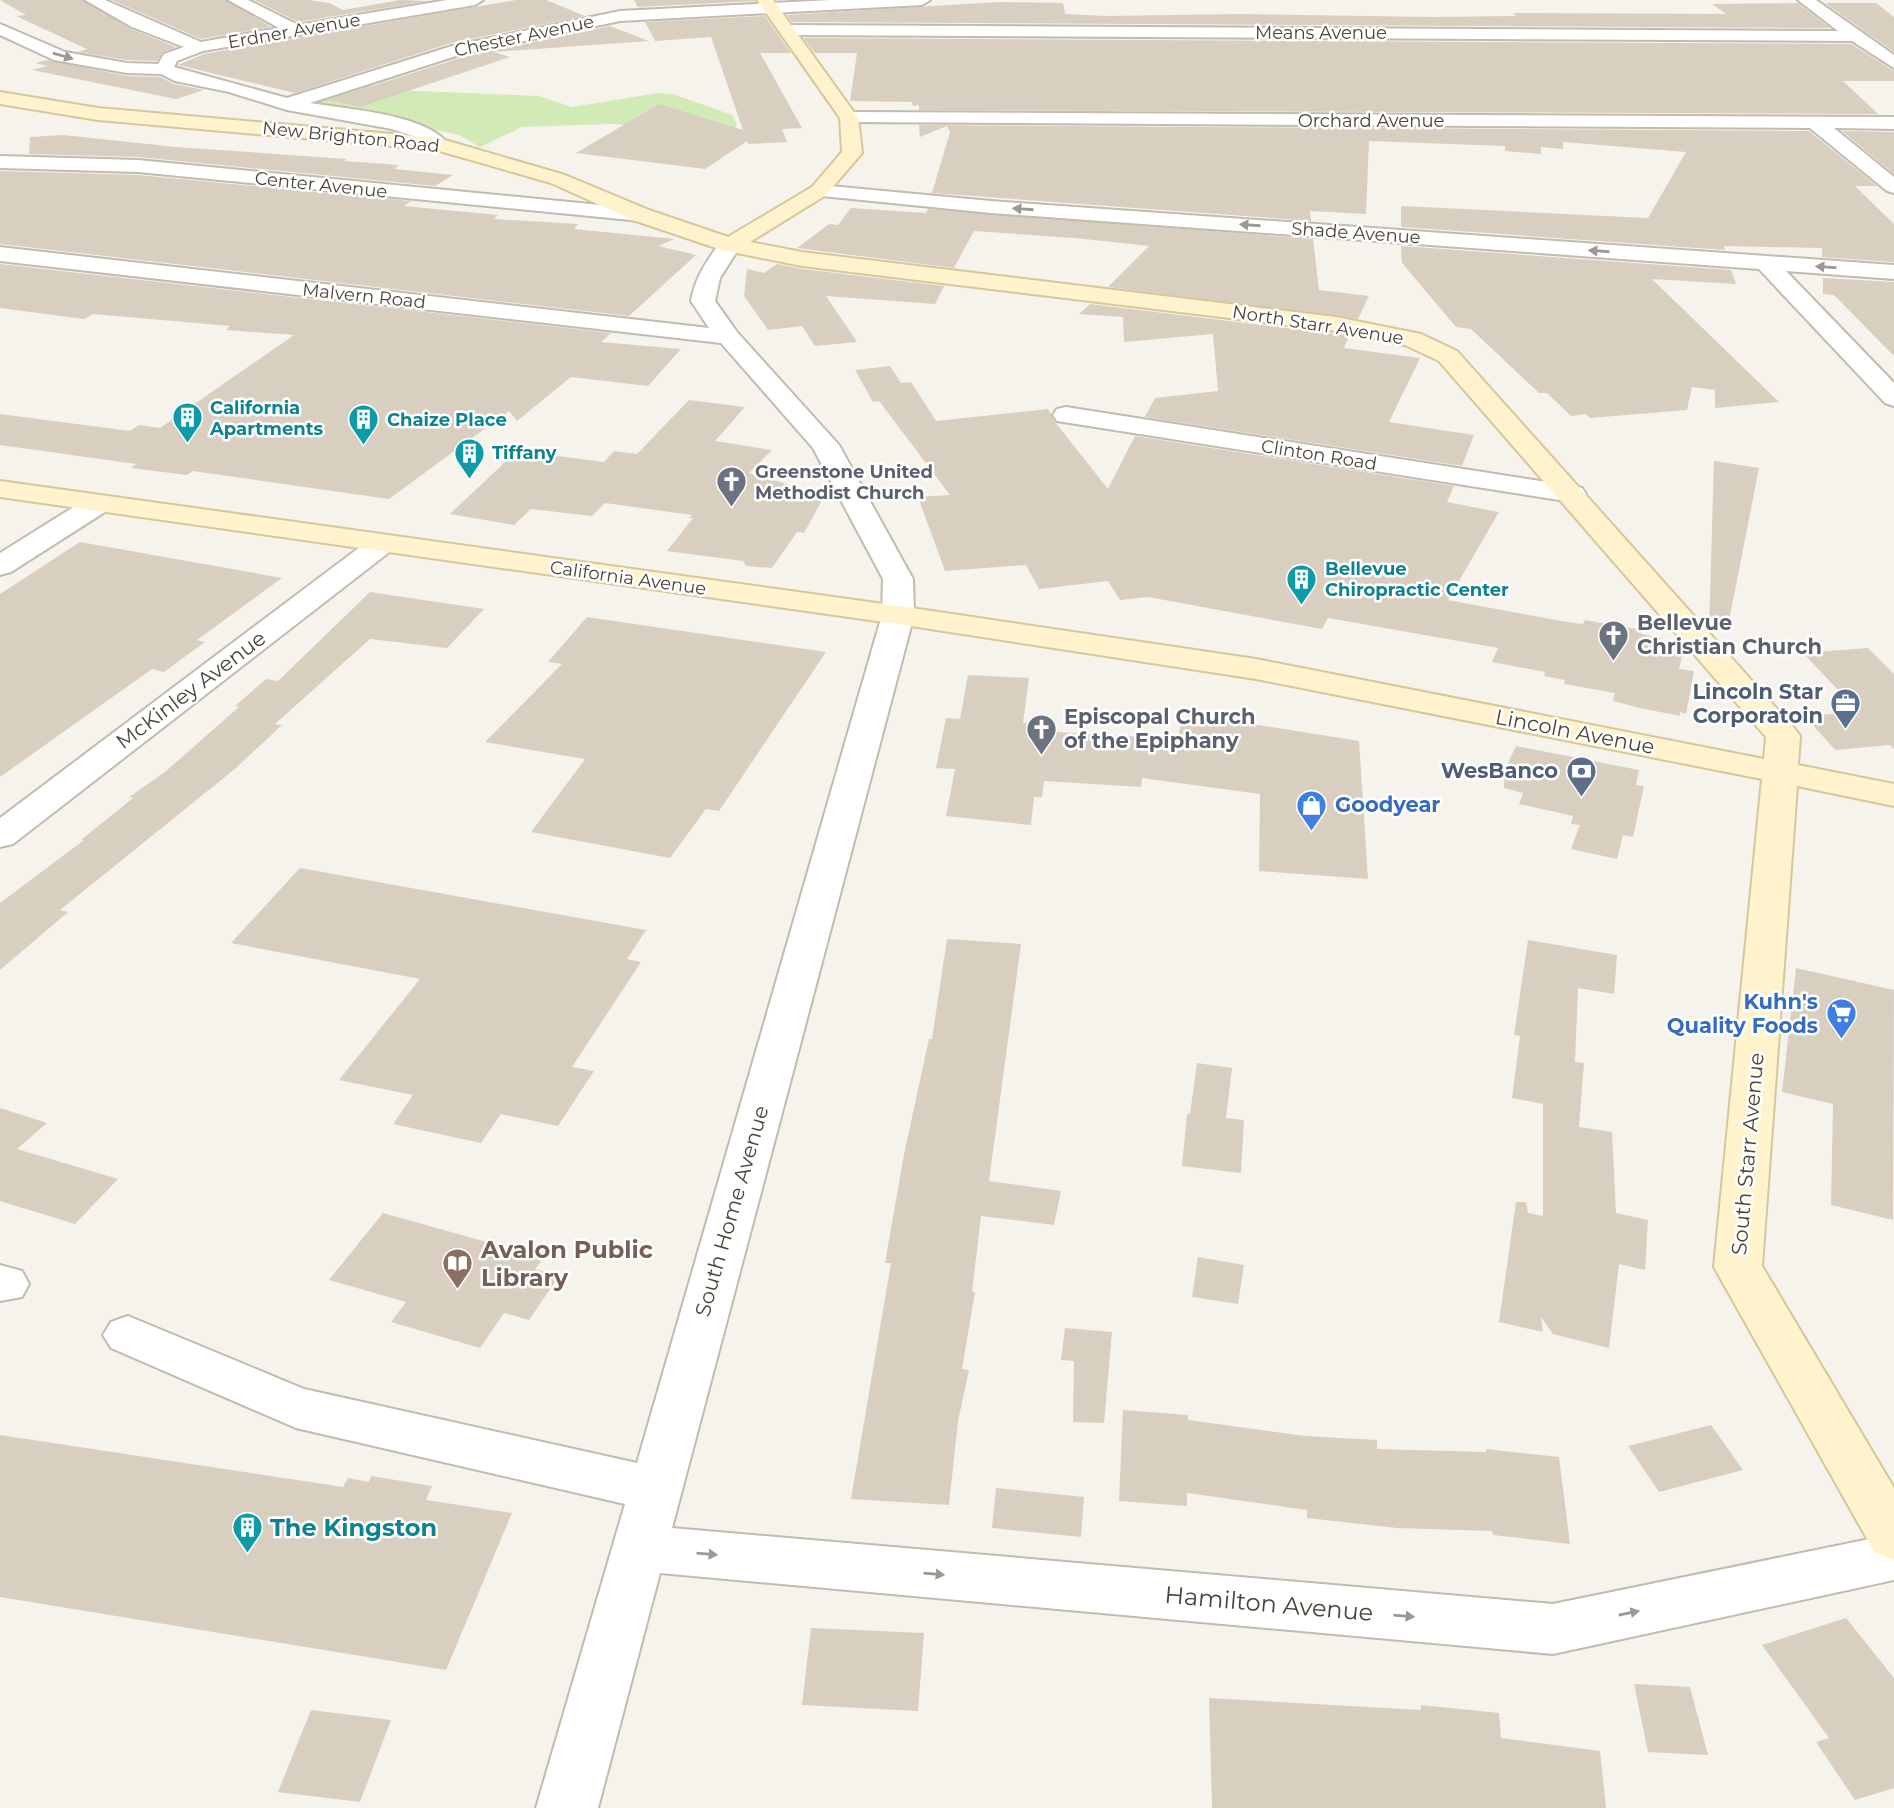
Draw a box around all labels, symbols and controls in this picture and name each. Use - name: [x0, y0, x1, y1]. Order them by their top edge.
- street label: Erdner Avenue: [226, 8, 362, 53]
- street label: Chester Avenue: [452, 10, 596, 62]
- street label: Means Avenue: [1255, 22, 1387, 44]
- one-way arrow: [52, 51, 73, 61]
- street label: Orchard Avenue: [1298, 110, 1444, 132]
- street label: New Brighton Road: [261, 117, 441, 157]
- street label: Center Avenue: [254, 167, 388, 203]
- one-way arrow: [1012, 203, 1034, 214]
- street label: Shade Avenue: [1291, 218, 1422, 249]
- one-way arrow: [1239, 220, 1261, 231]
- one-way arrow: [1588, 245, 1610, 256]
- one-way arrow: [1815, 261, 1837, 272]
- street label: Malvern Road: [301, 279, 427, 313]
- street label: North Starr Avenue: [1231, 301, 1405, 349]
- place label: California Apartments: [209, 397, 324, 440]
- building icon: California Apartments: [170, 401, 204, 445]
- building icon: Chaize Place: [347, 403, 381, 447]
- place label: Chaize Place: [387, 409, 507, 431]
- street label: Clinton Road: [1260, 435, 1378, 475]
- building icon: Tiffany: [452, 436, 486, 480]
- place label: Tiffany: [492, 442, 557, 464]
- place label: Greenstone United Methodist Church: [755, 461, 933, 504]
- church icon: Greenstone United Methodist Church: [715, 465, 749, 509]
- street label: California Avenue: [548, 556, 708, 600]
- place label: Bellevue Chiropractic Center: [1325, 558, 1509, 601]
- building icon: Bellevue Chiropractic Center: [1285, 562, 1319, 606]
- place label: Bellevue Christian Church: [1637, 610, 1822, 659]
- church icon: Bellevue Christian Church: [1597, 618, 1631, 662]
- street label: McKinley Avenue: [111, 625, 270, 754]
- place label: Lincoln Star Corporatoin: [1692, 679, 1823, 728]
- office icon: Lincoln Star Corporatoin: [1829, 687, 1863, 731]
- place label: Episcopal Church of the Epiphany: [1064, 704, 1255, 753]
- street label: Lincoln Avenue: [1493, 704, 1657, 759]
- church icon: Episcopal Church of the Epiphany: [1024, 712, 1058, 756]
- bank icon: WesBanco: [1564, 754, 1598, 798]
- place label: WesBanco: [1441, 758, 1558, 783]
- shop icon: Goodyear: [1295, 788, 1329, 832]
- place label: Goodyear: [1335, 792, 1440, 817]
- place label: Kuhn's Quality Foods: [1667, 989, 1818, 1038]
- supermarket icon: Kuhn's Quality Foods: [1824, 997, 1858, 1041]
- street label: South Starr Avenue: [1726, 1052, 1769, 1256]
- street label: South Home Avenue: [689, 1102, 774, 1319]
- place label: Avalon Public Library: [480, 1235, 653, 1292]
- library icon: Avalon Public Library: [441, 1247, 475, 1291]
- building icon: The Kingston: [230, 1511, 264, 1555]
- place label: The Kingston: [270, 1513, 437, 1542]
- one-way arrow: [696, 1549, 718, 1560]
- one-way arrow: [923, 1569, 945, 1580]
- street label: Hamilton Avenue: [1164, 1580, 1375, 1627]
- one-way arrow: [1618, 1607, 1640, 1618]
- one-way arrow: [1393, 1610, 1415, 1621]

